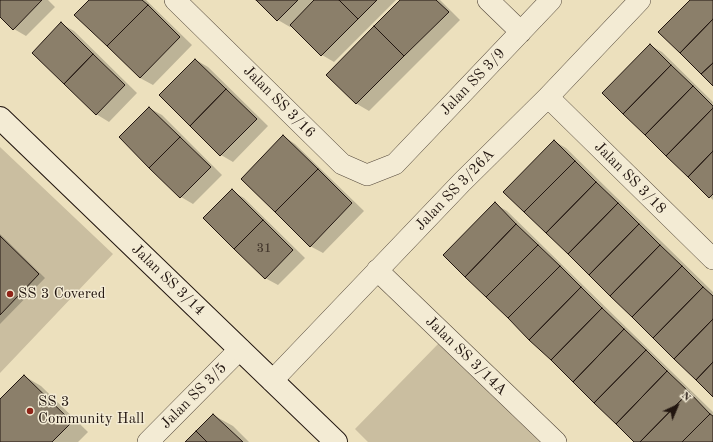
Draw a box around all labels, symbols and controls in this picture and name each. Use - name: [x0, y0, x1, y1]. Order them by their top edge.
- street label: Jalan SS 3/9: [437, 45, 509, 119]
- street label: Jalan SS 3/16: [239, 62, 319, 142]
- street label: Jalan SS 3/18: [590, 138, 670, 218]
- street label: Jalan SS 3/26A: [412, 145, 498, 235]
- street label: Jalan SS 3/14: [128, 241, 208, 319]
- house number: 31: [256, 241, 272, 257]
- place label: SS 3 Covered: [18, 285, 106, 303]
- marker: SS 3 Covered: [5, 289, 15, 299]
- street label: Jalan SS 3/14A: [421, 313, 511, 399]
- street label: Jalan SS 3/5: [157, 359, 231, 433]
- north arrow: [657, 386, 697, 426]
- text: N: [679, 390, 693, 404]
- place label: SS 3 Community Hall: [38, 393, 144, 428]
- marker: SS 3 Community Hall: [25, 406, 35, 416]

